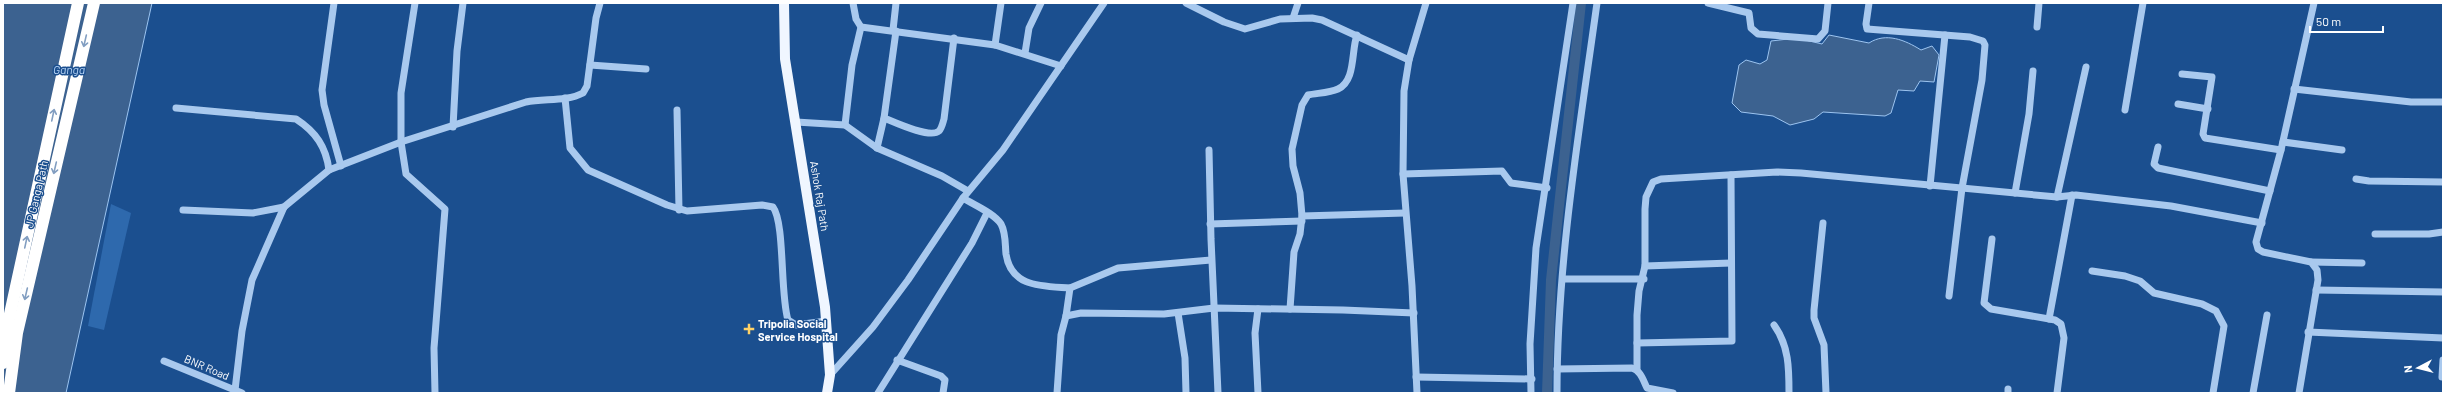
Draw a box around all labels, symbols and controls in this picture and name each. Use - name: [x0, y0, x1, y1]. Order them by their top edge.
- scale bar: [2310, 8, 2383, 34]
- text: 50 m: [2316, 14, 2341, 28]
- one-way arrow: [81, 34, 88, 47]
- water label: Ganga: [53, 62, 85, 76]
- one-way arrow: [49, 109, 57, 122]
- street label: JP Ganga Path: [22, 159, 50, 229]
- street label: Ashok Raj Path: [808, 160, 832, 232]
- one-way arrow: [51, 161, 59, 174]
- one-way arrow: [22, 236, 30, 249]
- one-way arrow: [21, 287, 29, 300]
- place label: Tripolia Social Service Hospital: [758, 317, 838, 343]
- marker: Tripolia Social Service Hospital: [743, 323, 755, 335]
- north arrow: [2398, 348, 2438, 388]
- street label: BNR Road: [183, 352, 231, 382]
- text: N: [2401, 365, 2414, 374]

